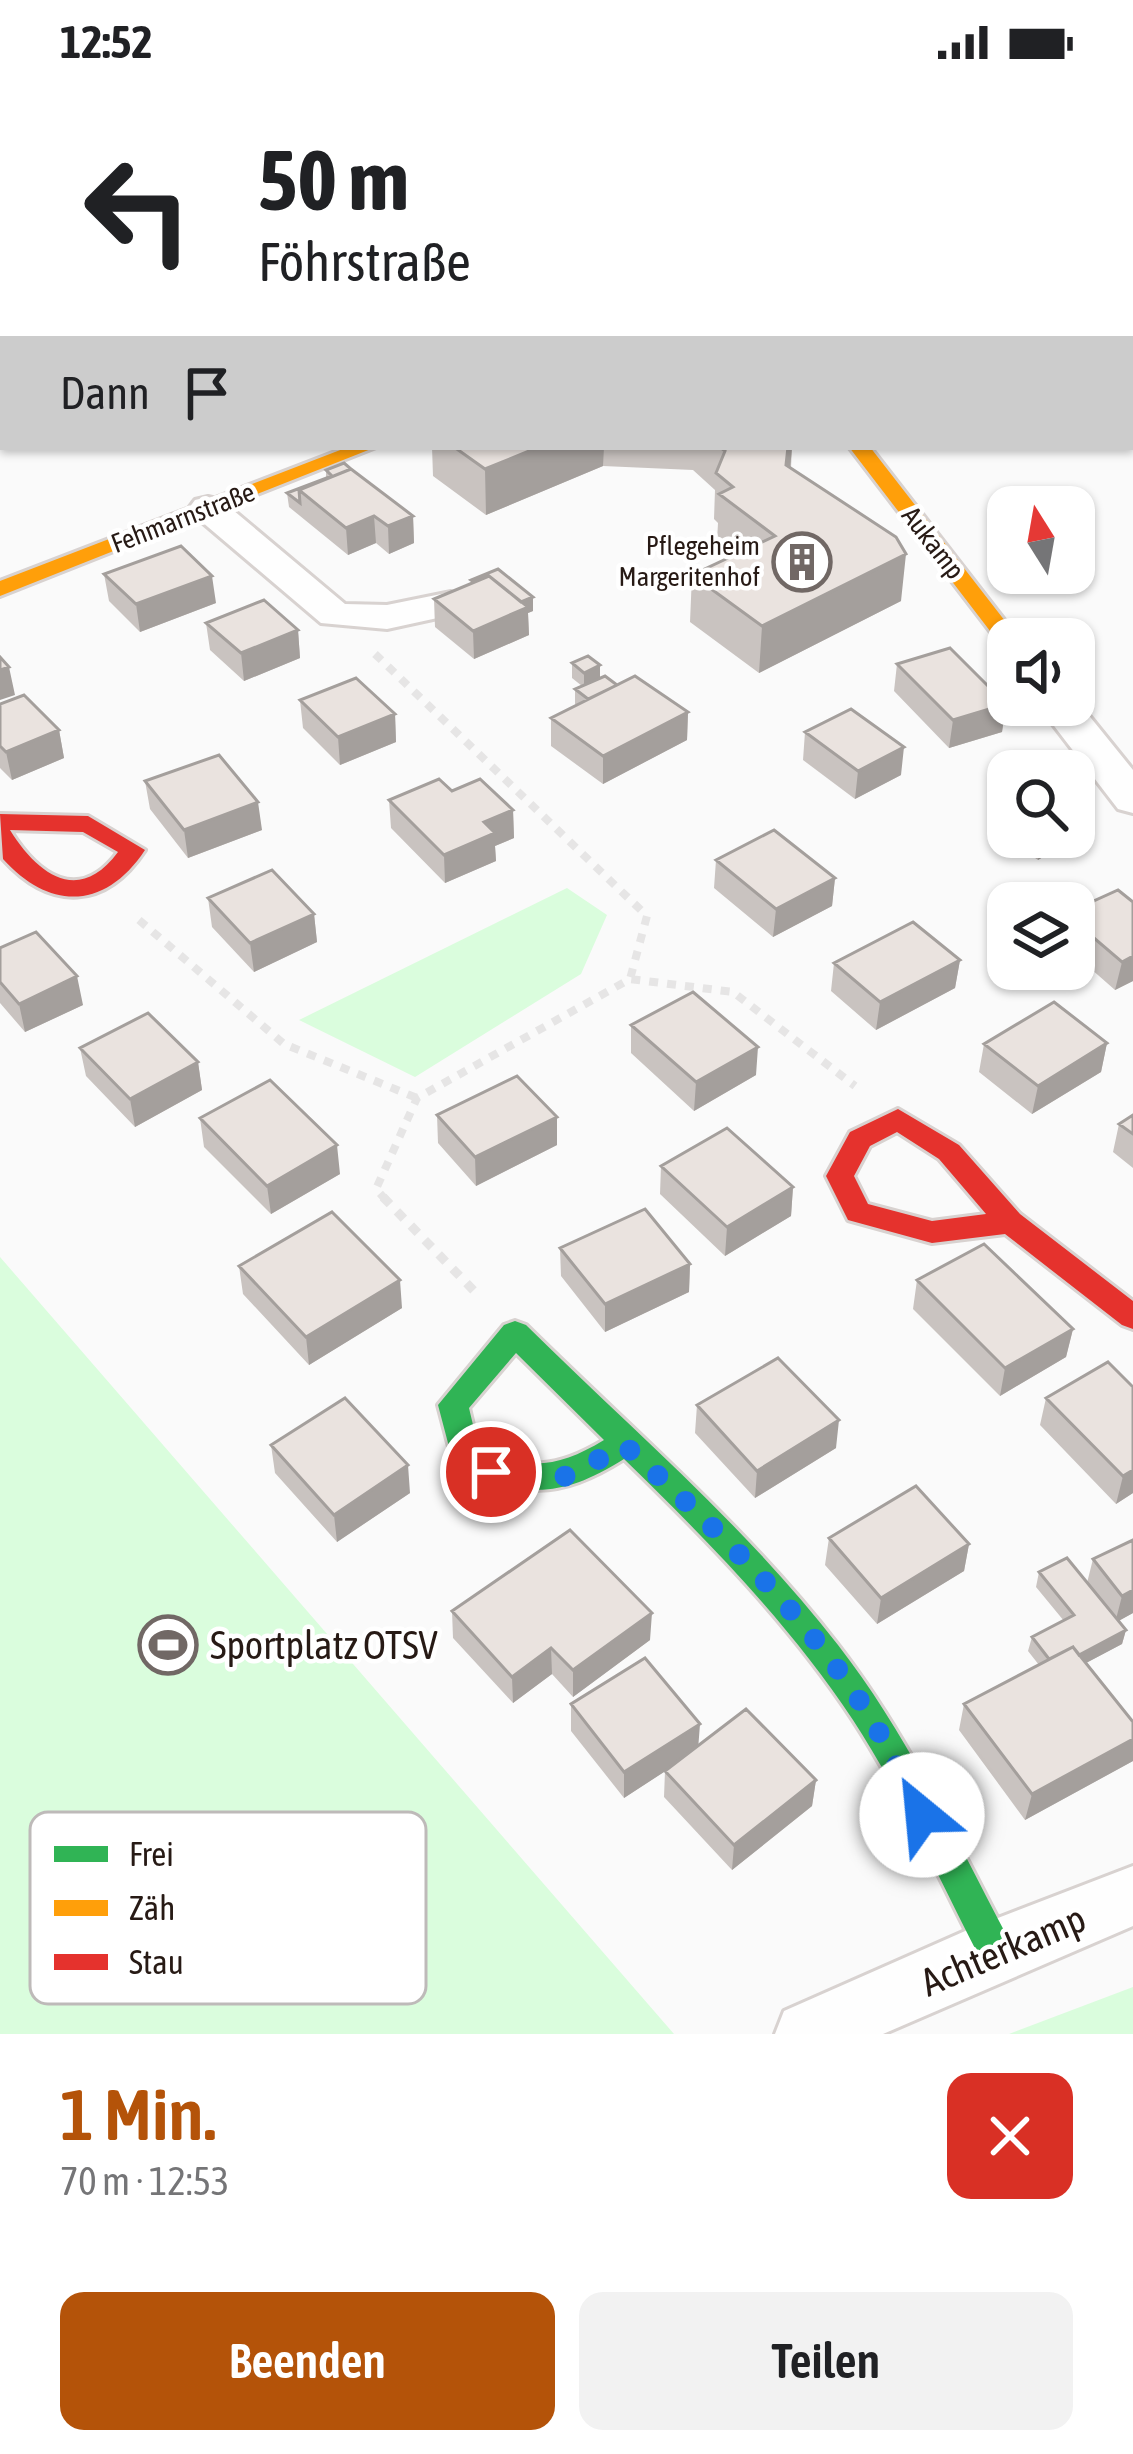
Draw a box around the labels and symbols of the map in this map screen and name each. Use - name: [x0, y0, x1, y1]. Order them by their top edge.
- street label: Fehmarnstraße: [107, 476, 259, 559]
- north arrow: [987, 486, 1095, 594]
- street label: Aukamp: [896, 500, 971, 585]
- place label: Pflegeheim Margeritenhof: [619, 530, 761, 592]
- building icon: Pflegeheim Margeritenhof: [771, 531, 833, 593]
- pin: [440, 1421, 542, 1523]
- sports icon: Sportplatz OTSV: [137, 1614, 199, 1676]
- place label: Sportplatz OTSV: [210, 1623, 438, 1667]
- position arrow: [859, 1752, 985, 1878]
- legend: [30, 1812, 426, 2004]
- text: Frei: [129, 1835, 174, 1873]
- text: Zäh: [129, 1889, 175, 1927]
- street label: Achterkamp: [914, 1896, 1092, 2004]
- text: Stau: [129, 1943, 184, 1981]

